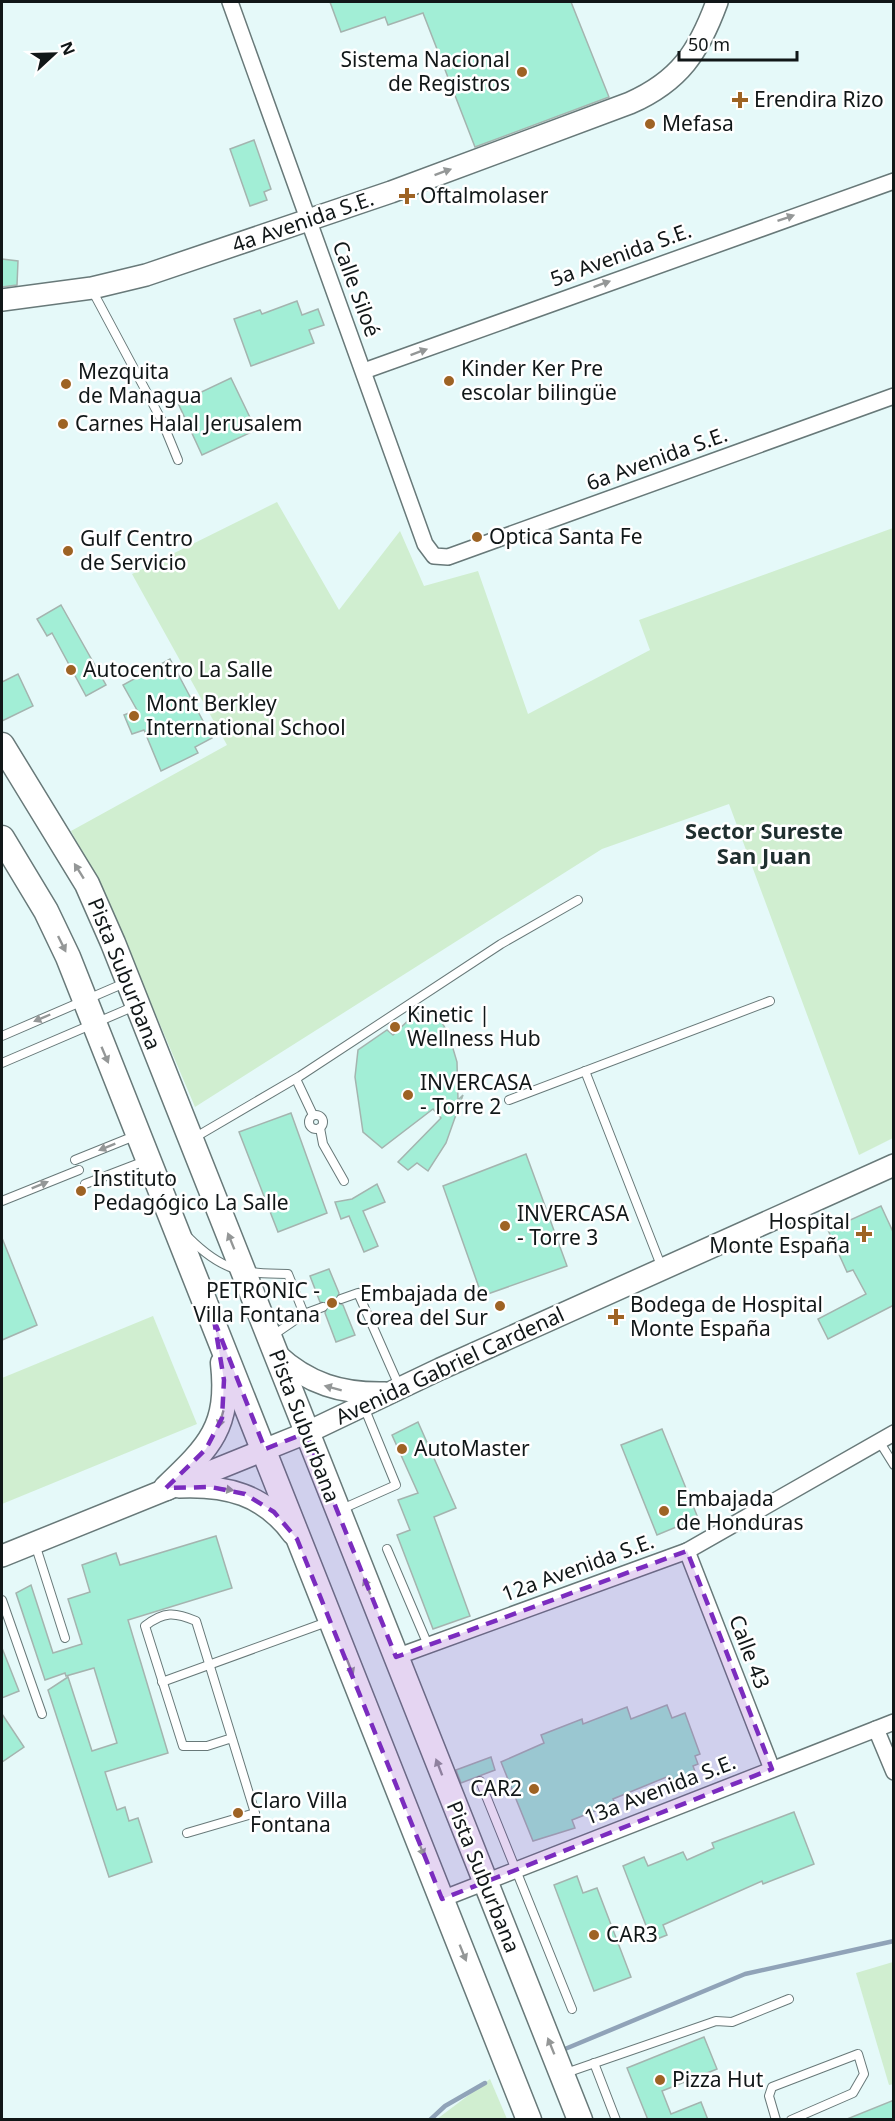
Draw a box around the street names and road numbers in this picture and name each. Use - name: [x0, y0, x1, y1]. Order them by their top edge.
- street label: 4a Avenida S.E.: [228, 184, 377, 258]
- street label: 5a Avenida S.E.: [546, 216, 695, 293]
- street label: Calle Siloé: [327, 237, 387, 340]
- street label: 6a Avenida S.E.: [582, 420, 731, 497]
- street label: Pista Suburbana: [82, 893, 168, 1054]
- street label: Avenida Gabriel Cardenal: [331, 1300, 569, 1431]
- street label: Pista Suburbana: [263, 1345, 347, 1506]
- street label: 12a Avenida S.E.: [498, 1527, 658, 1608]
- street label: Calle 43: [723, 1611, 777, 1693]
- street label: 13a Avenida S.E.: [580, 1747, 739, 1831]
- street label: Pista Suburbana: [441, 1796, 527, 1957]

